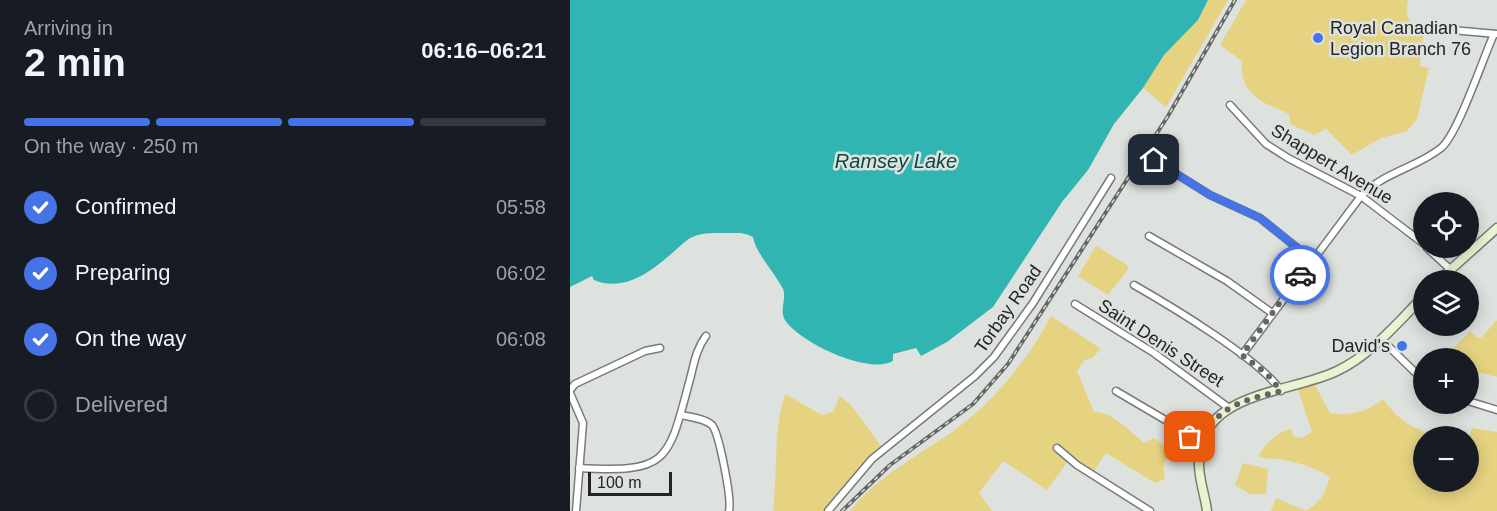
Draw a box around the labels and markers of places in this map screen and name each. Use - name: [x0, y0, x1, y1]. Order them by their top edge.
- place label: Royal Canadian Legion Branch 76: [1330, 18, 1471, 59]
- marker: Royal Canadian Legion Branch 76: [1311, 31, 1325, 45]
- pin: [1128, 134, 1179, 185]
- place label: David's: [1332, 336, 1390, 356]
- marker: David's: [1395, 339, 1409, 353]
- pin: [1164, 411, 1215, 462]

